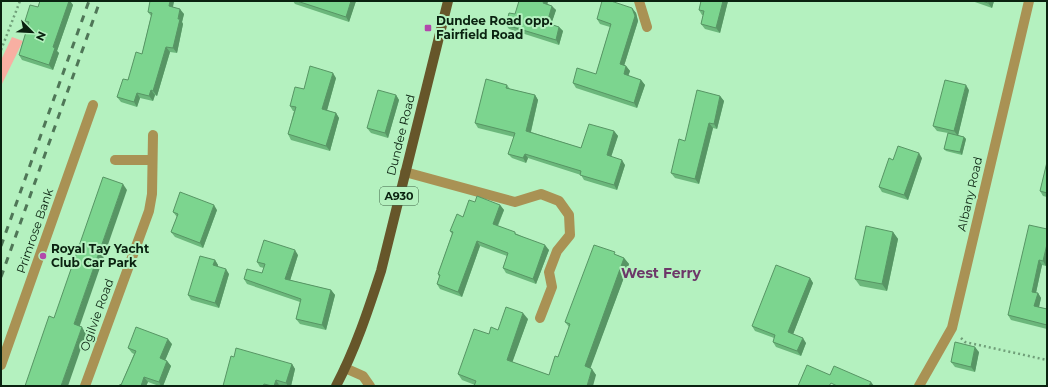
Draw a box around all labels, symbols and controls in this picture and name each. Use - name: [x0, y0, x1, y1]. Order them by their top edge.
- north arrow: [12, 12, 52, 52]
- place label: Dundee Road opp. Fairfield Road: [436, 13, 553, 42]
- marker: Dundee Road opp. Fairfield Road: [423, 23, 433, 33]
- text: N: [33, 29, 49, 43]
- street label: Dundee Road: [383, 93, 418, 177]
- street label: Albany Road: [954, 155, 985, 233]
- street label: Primrose Bank: [13, 186, 56, 275]
- road number: A930: [380, 187, 418, 205]
- place label: Royal Tay Yacht Club Car Park: [51, 241, 150, 270]
- marker: Royal Tay Yacht Club Car Park: [38, 251, 48, 261]
- district label: West Ferry: [621, 264, 702, 282]
- street label: Ogilvie Road: [76, 276, 117, 353]

